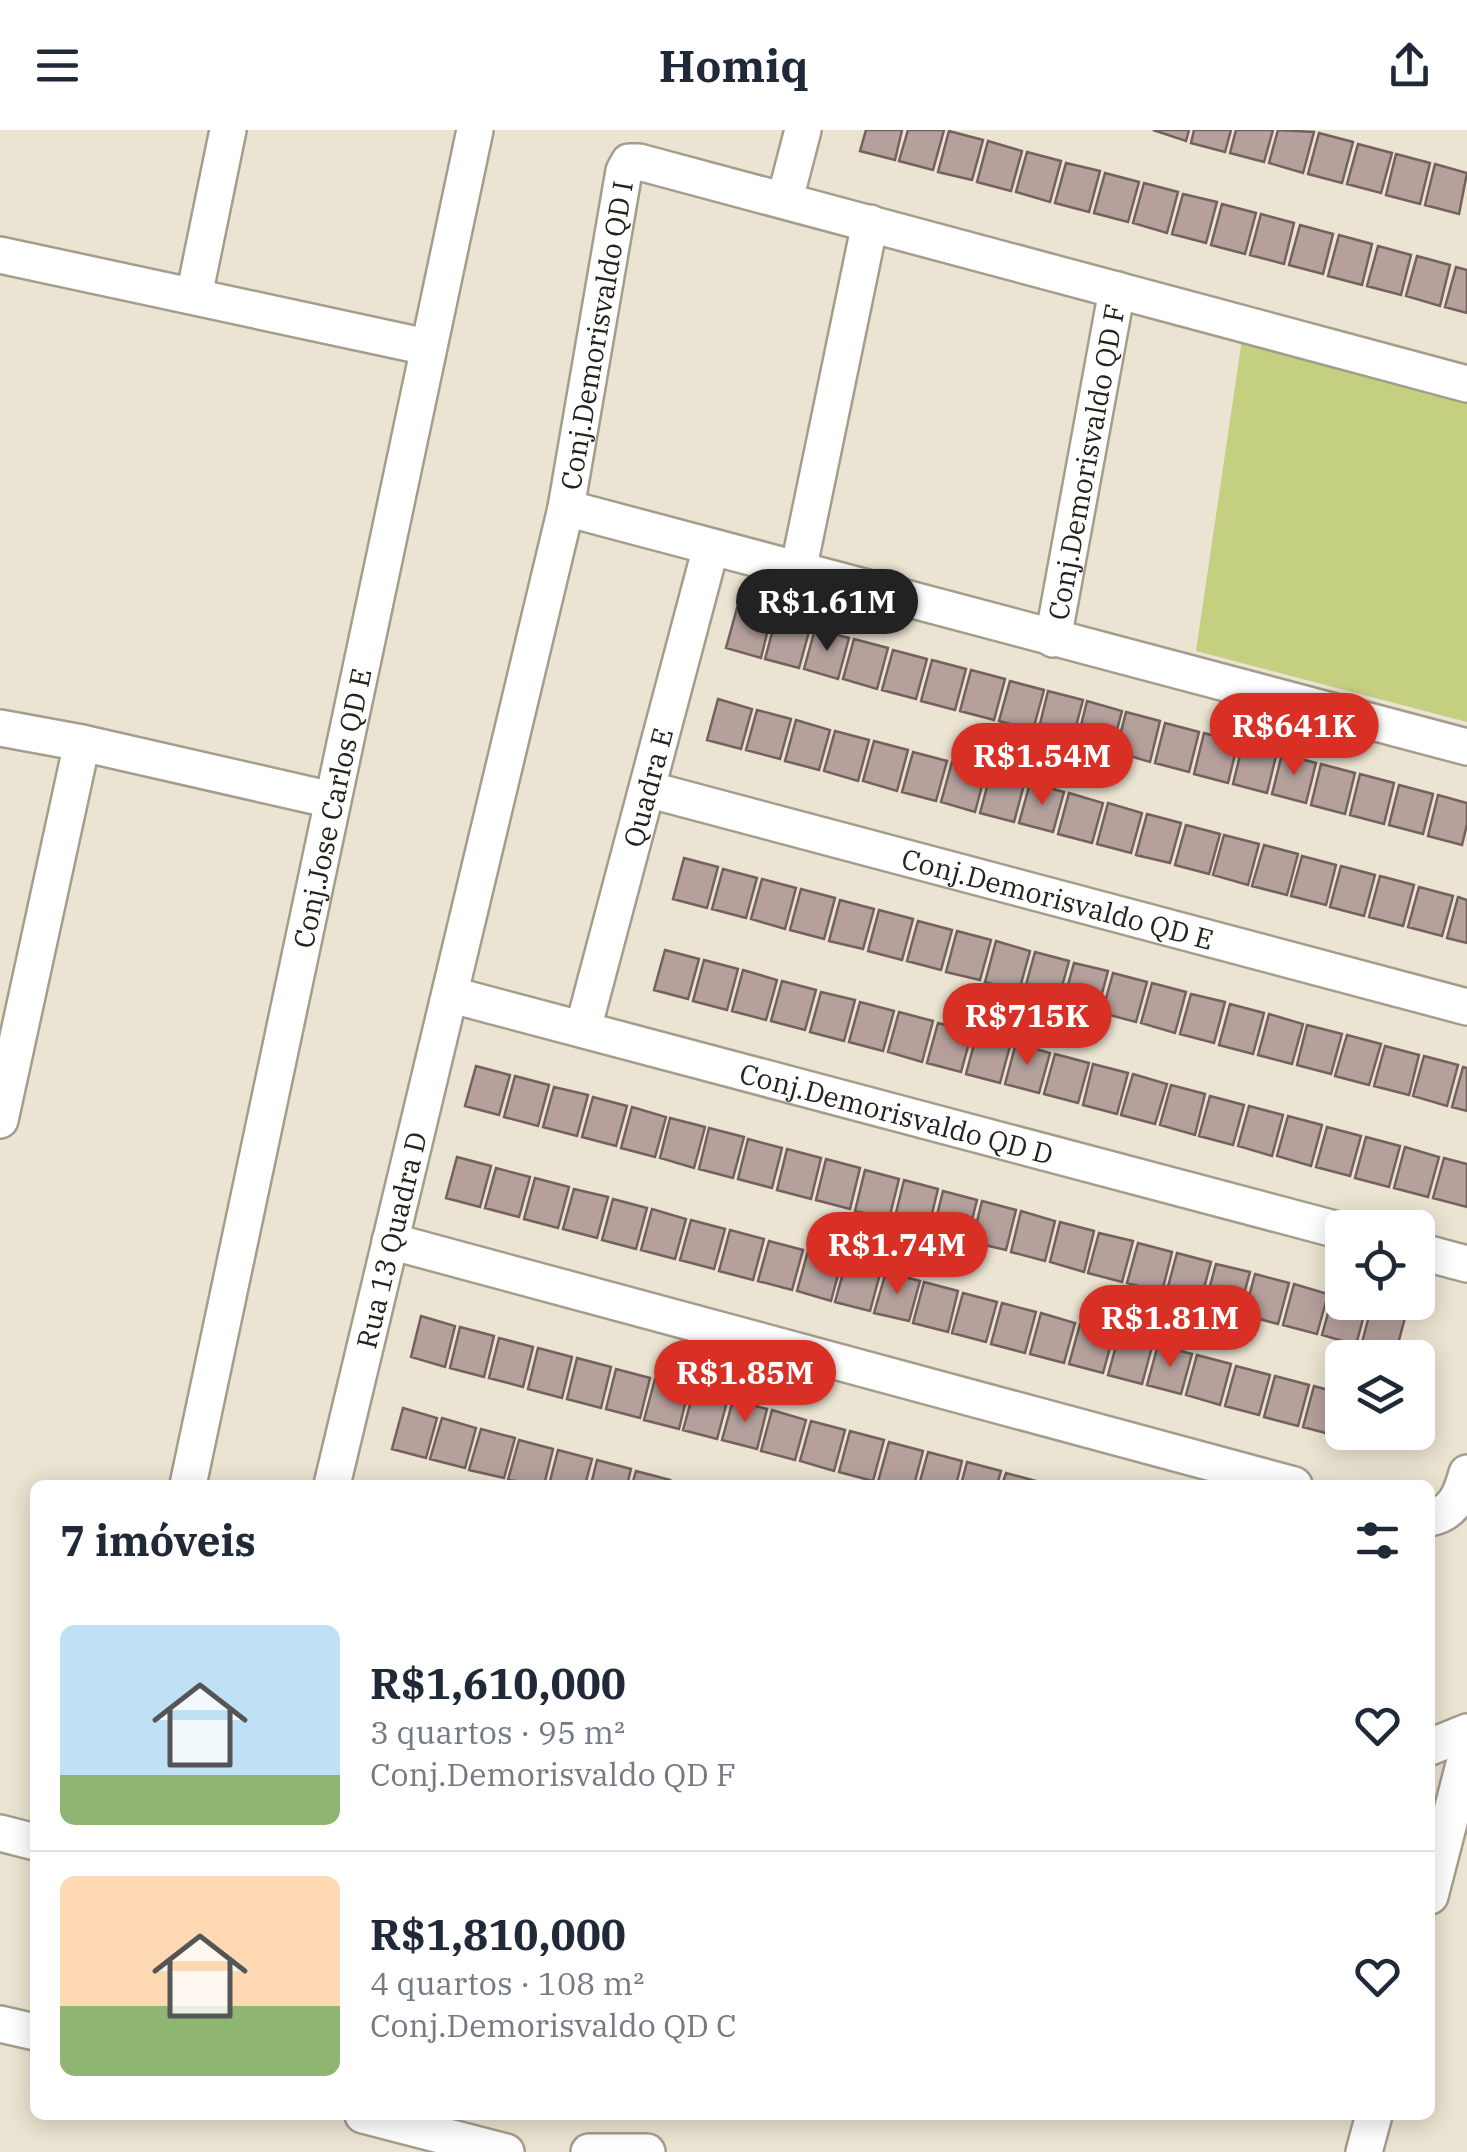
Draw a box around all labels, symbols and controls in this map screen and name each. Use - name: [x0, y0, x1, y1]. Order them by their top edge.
- text: Homiq: [659, 36, 808, 94]
- icon: menu: [30, 38, 85, 93]
- icon: share: [1382, 38, 1437, 93]
- street label: Conj.Demorisvaldo QD I: [551, 178, 640, 492]
- street label: Conj.Demorisvaldo QD F: [1038, 301, 1133, 623]
- pin: R$1.61M: [735, 569, 919, 654]
- text: R$1.61M: [758, 580, 896, 622]
- street label: Conj.Jose Carlos QD E: [284, 665, 379, 951]
- pin: R$641K: [1213, 693, 1375, 778]
- text: R$641K: [1232, 704, 1356, 746]
- pin: R$1.54M: [950, 723, 1134, 808]
- street label: Quadra E: [614, 724, 681, 851]
- text: R$1.54M: [973, 734, 1111, 776]
- street label: Conj.Demorisvaldo QD E: [898, 839, 1218, 957]
- pin: R$715K: [946, 983, 1108, 1068]
- text: R$715K: [965, 994, 1089, 1036]
- street label: Conj.Demorisvaldo QD D: [736, 1054, 1057, 1172]
- street label: Rua 13 Quadra D: [347, 1128, 435, 1352]
- map controls: [1325, 1210, 1435, 1450]
- button: locate: [1325, 1210, 1435, 1320]
- pin: R$1.74M: [805, 1212, 989, 1297]
- text: R$1.74M: [828, 1223, 966, 1265]
- pin: R$1.81M: [1078, 1285, 1262, 1370]
- text: R$1.81M: [1101, 1296, 1239, 1338]
- pin: R$1.85M: [653, 1340, 837, 1425]
- button: layers: [1325, 1340, 1435, 1450]
- text: R$1.85M: [676, 1351, 814, 1393]
- text: 7 imóveis: [60, 1513, 256, 1568]
- icon: filters: [1350, 1513, 1405, 1568]
- text: R$1,610,000: [370, 1656, 626, 1711]
- icon: home: [140, 1665, 260, 1785]
- icon: heart: [1350, 1698, 1405, 1753]
- text: 3 quartos · 95 m²: [370, 1711, 625, 1753]
- text: Conj.Demorisvaldo QD F: [370, 1753, 736, 1795]
- text: R$1,810,000: [370, 1907, 626, 1962]
- icon: home: [140, 1916, 260, 2036]
- icon: heart: [1350, 1949, 1405, 2004]
- text: 4 quartos · 108 m²: [370, 1962, 644, 2004]
- text: Conj.Demorisvaldo QD C: [370, 2004, 737, 2046]

